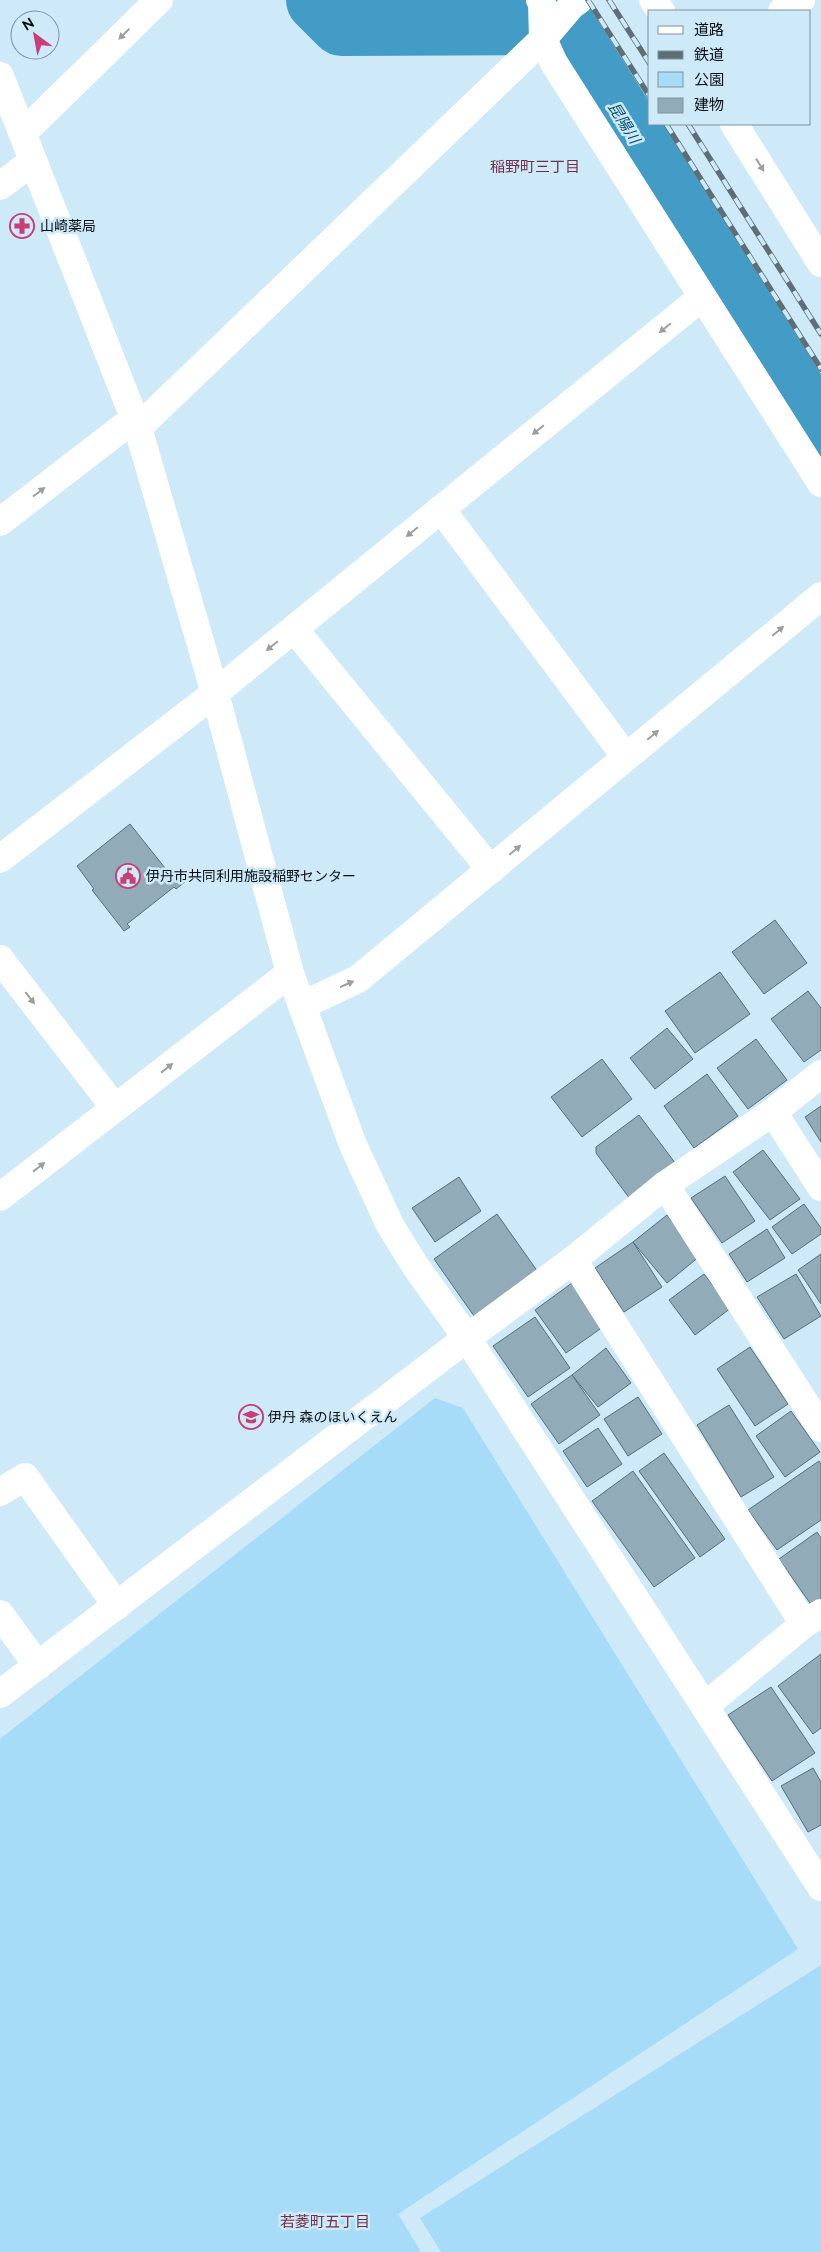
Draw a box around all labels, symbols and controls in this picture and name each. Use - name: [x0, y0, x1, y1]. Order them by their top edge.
- north arrow: [10, 10, 60, 60]
- legend: [648, 10, 811, 125]
- text: N: [19, 14, 37, 34]
- text: 道路: [694, 21, 724, 39]
- one-way arrow: [119, 28, 131, 40]
- text: 鉄道: [694, 46, 724, 64]
- text: 公園: [694, 71, 724, 89]
- text: 建物: [694, 96, 724, 114]
- water label: 昆陽川: [604, 99, 645, 149]
- district label: 稲野町三丁目: [490, 158, 580, 176]
- one-way arrow: [755, 158, 764, 172]
- pharmacy icon: 山崎薬局: [9, 213, 35, 239]
- place label: 山崎薬局: [40, 218, 96, 234]
- one-way arrow: [658, 322, 671, 333]
- one-way arrow: [532, 424, 545, 435]
- one-way arrow: [32, 487, 45, 498]
- one-way arrow: [406, 527, 419, 538]
- one-way arrow: [771, 626, 784, 637]
- one-way arrow: [266, 640, 279, 651]
- one-way arrow: [646, 730, 659, 741]
- one-way arrow: [508, 844, 520, 856]
- public building icon: 伊丹市共同利用施設稲野センター: [115, 863, 141, 889]
- place label: 伊丹市共同利用施設稲野センター: [146, 868, 356, 884]
- one-way arrow: [340, 980, 354, 988]
- one-way arrow: [24, 991, 35, 1004]
- one-way arrow: [160, 1063, 174, 1073]
- one-way arrow: [32, 1162, 45, 1173]
- school or university icon: 伊丹 森のほいくえん: [238, 1404, 264, 1430]
- place label: 伊丹 森のほいくえん: [268, 1409, 398, 1425]
- district label: 若菱町五丁目: [280, 2213, 370, 2231]

